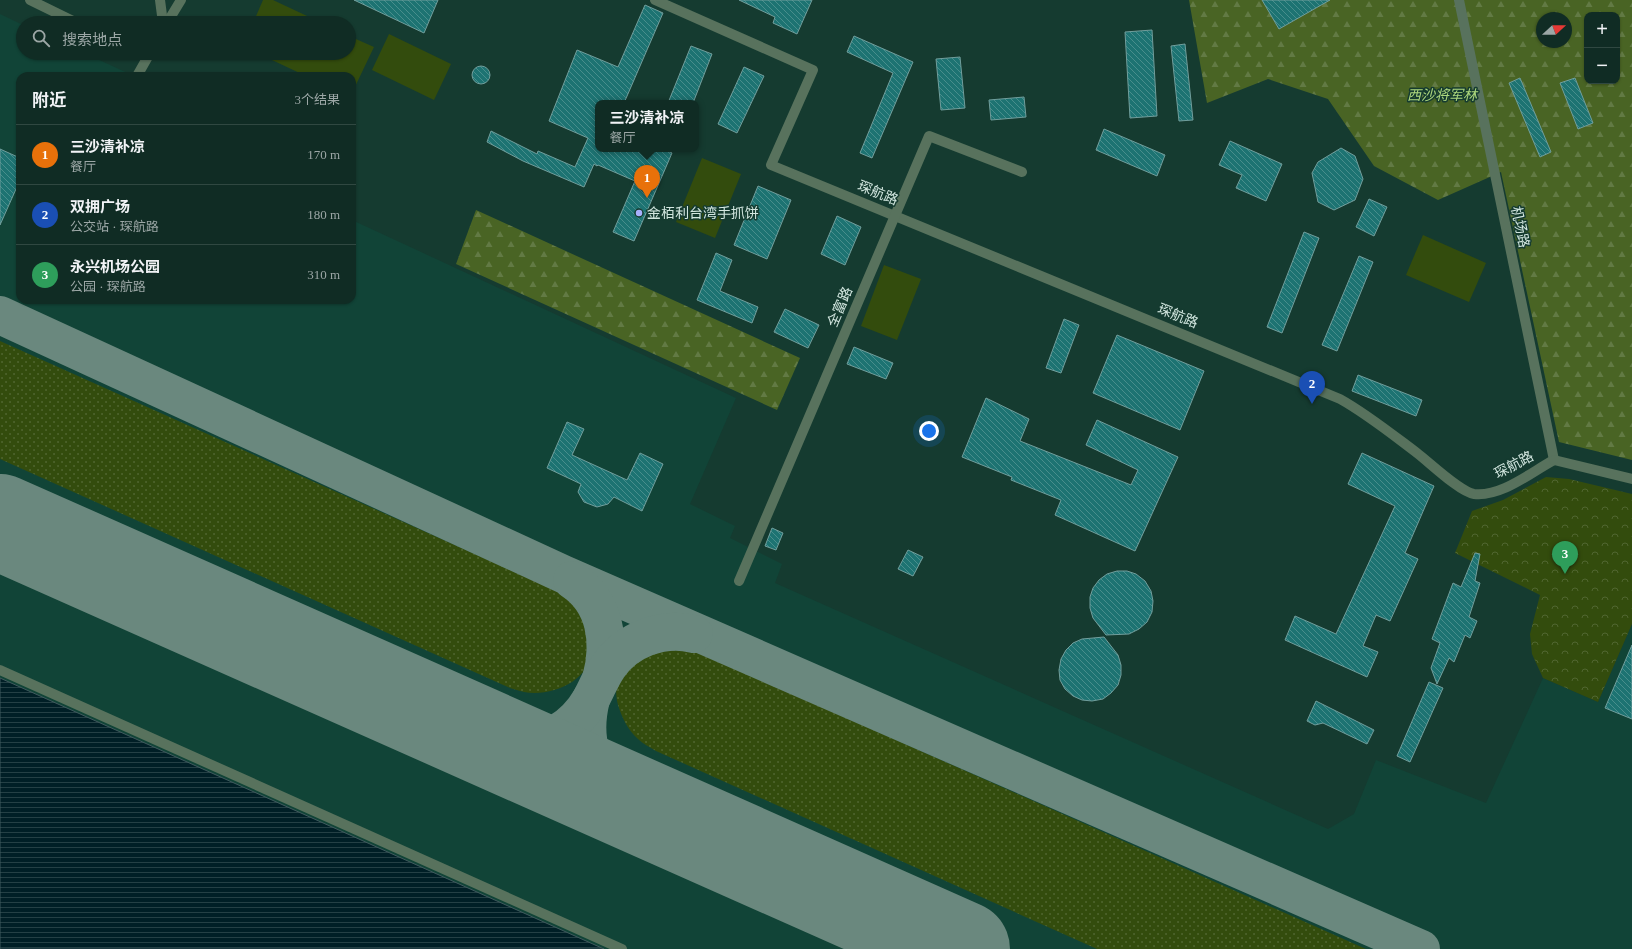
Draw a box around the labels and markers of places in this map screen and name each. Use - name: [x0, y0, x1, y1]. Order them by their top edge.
- pin: 1: [634, 165, 660, 198]
- place label: 金栢利台湾手抓饼: [647, 206, 759, 221]
- marker: 金栢利台湾手抓饼: [634, 208, 644, 218]
- pin: 2: [1299, 371, 1325, 404]
- pin: 3: [1552, 541, 1578, 574]

